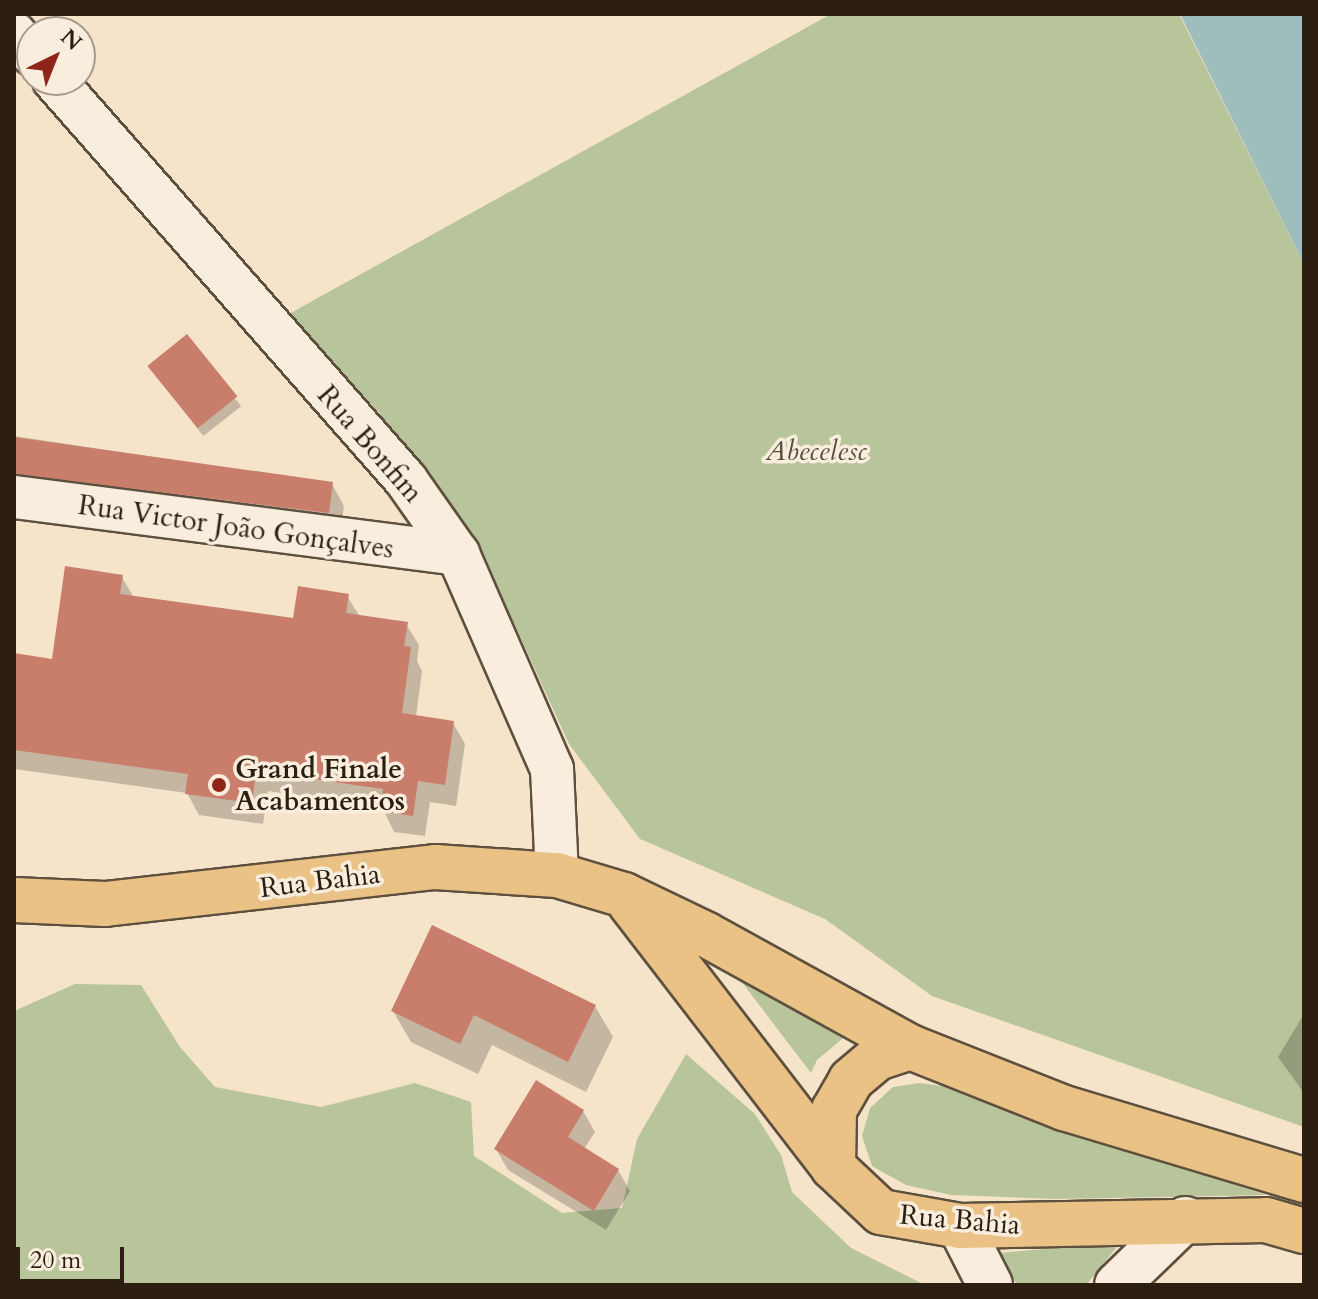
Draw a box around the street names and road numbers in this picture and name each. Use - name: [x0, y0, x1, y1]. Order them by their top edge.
- street label: Rua Bonfim: [310, 379, 430, 509]
- street label: Rua Victor João Gonçalves: [76, 488, 396, 566]
- street label: Rua Bahia: [258, 857, 382, 905]
- street label: Rua Bahia: [898, 1198, 1022, 1242]

